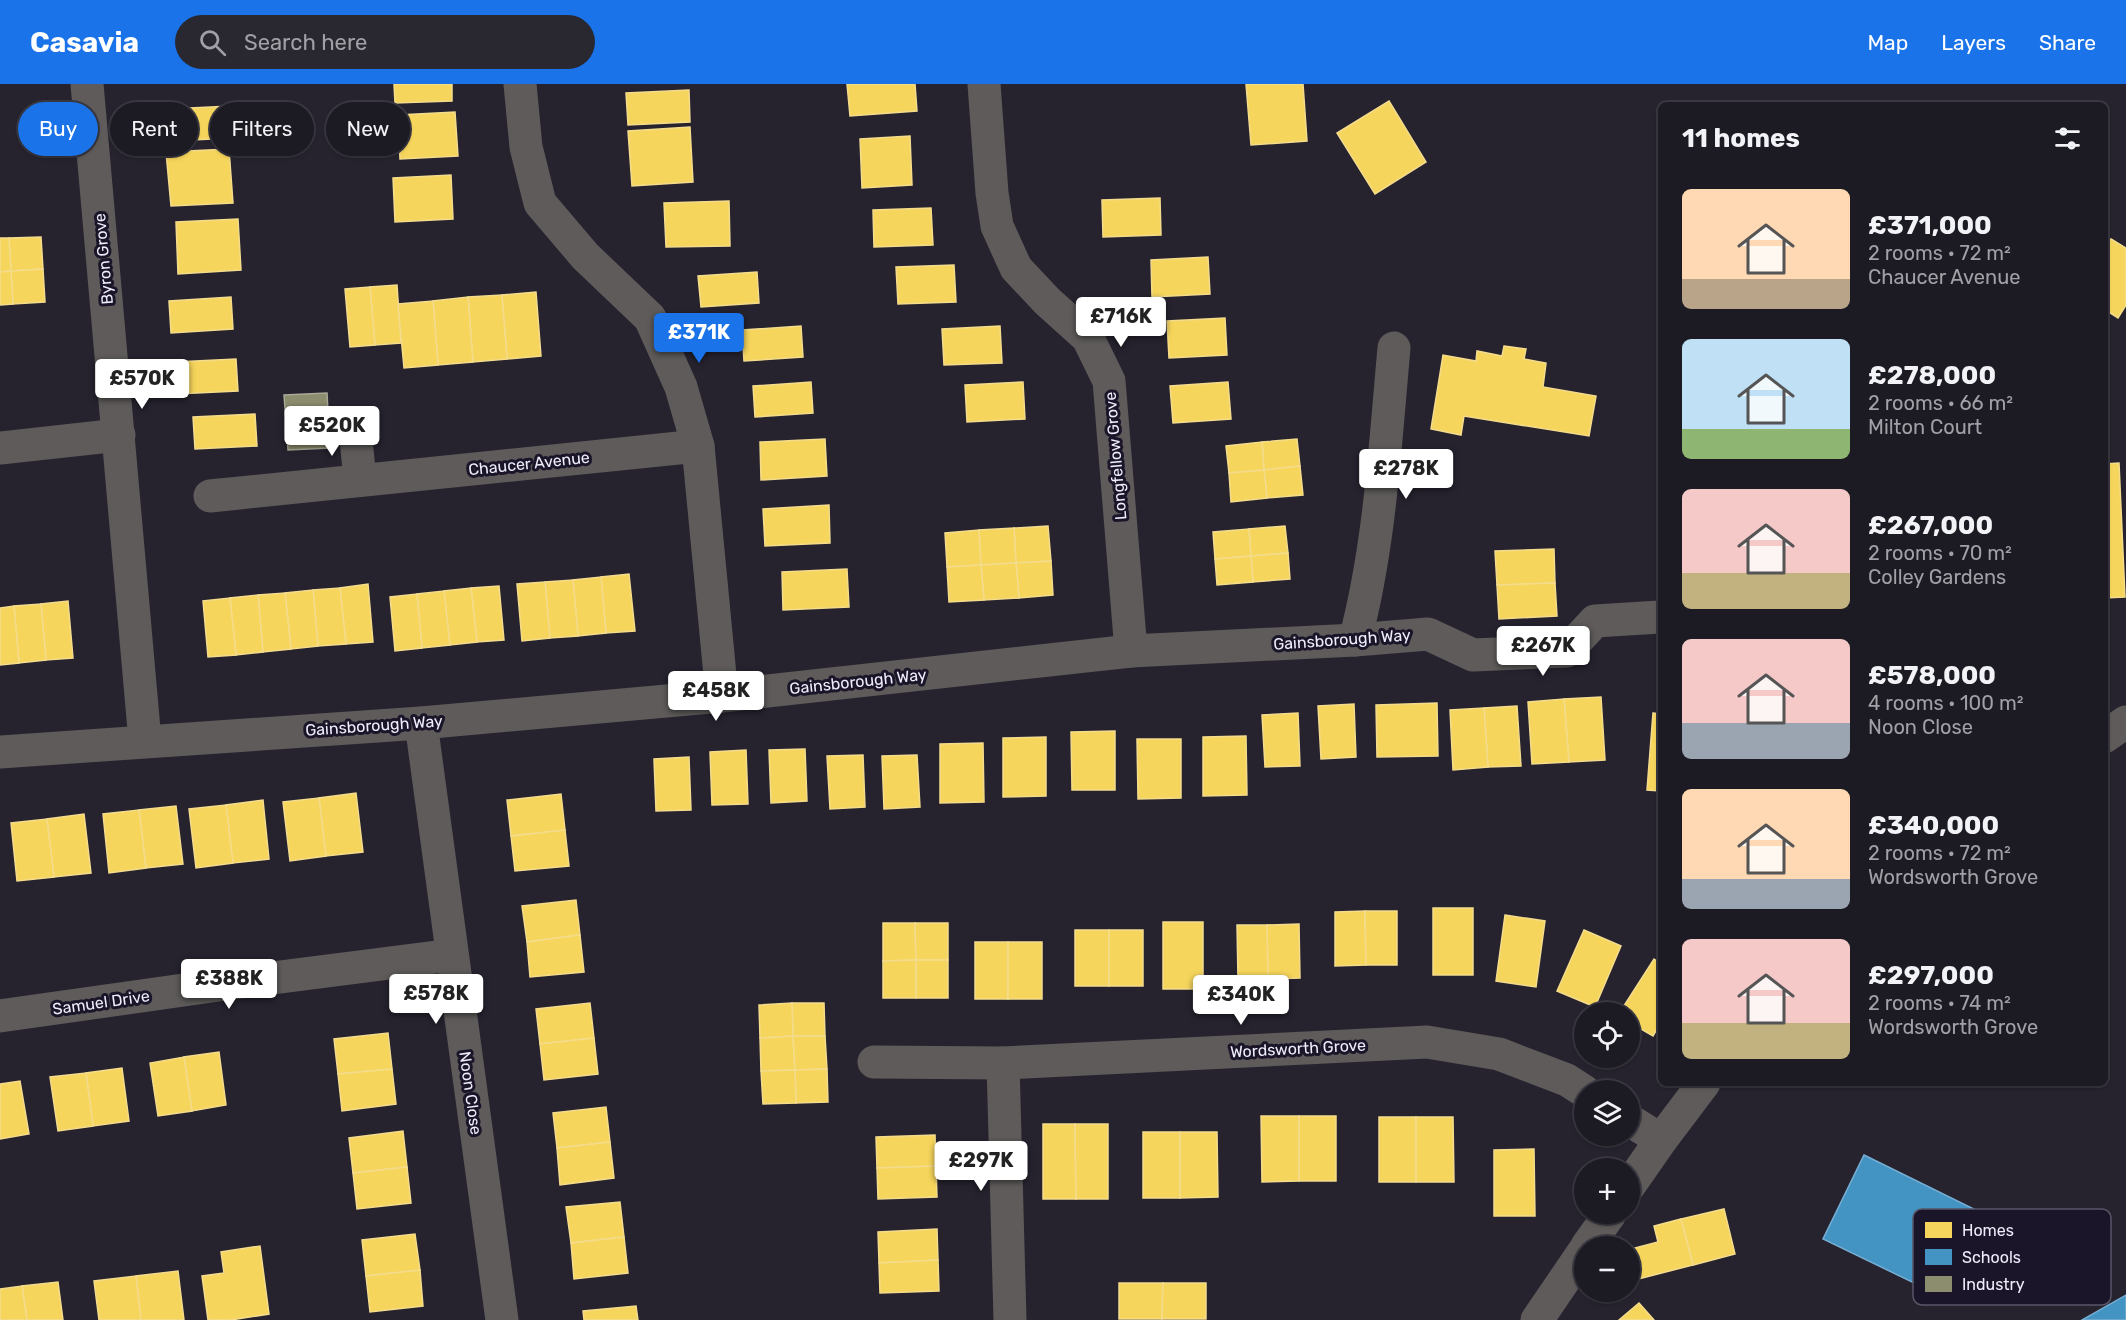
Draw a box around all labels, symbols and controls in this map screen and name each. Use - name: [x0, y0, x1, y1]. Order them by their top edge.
- search box: [175, 15, 595, 69]
- text: Casavia: [30, 26, 139, 59]
- icon: search: [196, 26, 229, 59]
- text: Search here: [244, 29, 367, 56]
- text: Map: [1867, 30, 1908, 55]
- text: Layers: [1941, 30, 2006, 55]
- text: Share: [2039, 30, 2096, 55]
- chip: Buy: [18, 102, 98, 156]
- chip: Rent: [110, 102, 198, 156]
- chip: Filters: [210, 102, 314, 156]
- chip: New: [326, 102, 410, 156]
- icon: filters: [2051, 122, 2084, 155]
- text: 11 homes: [1682, 123, 1800, 154]
- text: £371,000: [1868, 210, 1992, 241]
- street label: Byron Grove: [90, 213, 117, 305]
- icon: home: [1730, 213, 1802, 285]
- text: 2 rooms · 72 m²: [1868, 241, 2011, 265]
- text: Chaucer Avenue: [1868, 265, 2020, 289]
- pin: £716K: [1079, 297, 1163, 348]
- text: £716K: [1090, 304, 1152, 328]
- pin: £371K: [657, 313, 741, 364]
- text: £371K: [668, 320, 730, 344]
- pin: £570K: [100, 359, 184, 410]
- text: £278,000: [1868, 360, 1996, 391]
- icon: home: [1730, 363, 1802, 435]
- text: £570K: [109, 366, 175, 390]
- street label: Longfellow Grove: [1100, 391, 1131, 521]
- text: 2 rooms · 66 m²: [1868, 391, 2013, 415]
- pin: £520K: [290, 406, 374, 457]
- text: £520K: [298, 413, 366, 437]
- text: Milton Court: [1868, 415, 1982, 439]
- street label: Chaucer Avenue: [467, 448, 591, 479]
- pin: £278K: [1364, 449, 1448, 500]
- text: £278K: [1373, 456, 1439, 480]
- text: £267,000: [1868, 510, 1993, 541]
- icon: home: [1730, 513, 1802, 585]
- text: 2 rooms · 70 m²: [1868, 541, 2012, 565]
- text: Colley Gardens: [1868, 565, 2006, 589]
- street label: Gainsborough Way: [1273, 625, 1412, 654]
- pin: £267K: [1501, 626, 1585, 677]
- text: £267K: [1511, 633, 1575, 657]
- text: £578,000: [1868, 660, 1996, 691]
- icon: home: [1730, 663, 1802, 735]
- street label: Gainsborough Way: [789, 665, 928, 698]
- pin: £458K: [674, 671, 758, 722]
- text: £458K: [682, 678, 750, 702]
- text: 4 rooms · 100 m²: [1868, 691, 2024, 715]
- street label: Gainsborough Way: [305, 711, 444, 740]
- text: Noon Close: [1868, 715, 1973, 739]
- text: £340,000: [1868, 810, 1999, 841]
- icon: home: [1730, 813, 1802, 885]
- text: 2 rooms · 72 m²: [1868, 841, 2011, 865]
- text: Wordsworth Grove: [1868, 865, 2038, 889]
- pin: £388K: [187, 959, 271, 1010]
- text: £297,000: [1868, 960, 1994, 991]
- icon: home: [1730, 963, 1802, 1035]
- text: £388K: [195, 966, 263, 990]
- pin: £578K: [394, 974, 478, 1025]
- pin: £340K: [1199, 975, 1283, 1026]
- text: £578K: [403, 981, 469, 1005]
- text: £340K: [1207, 982, 1275, 1006]
- street label: Samuel Drive: [51, 986, 151, 1019]
- text: 2 rooms · 74 m²: [1868, 991, 2011, 1015]
- map controls: [1574, 1002, 1640, 1302]
- button: locate: [1574, 1002, 1640, 1068]
- text: Wordsworth Grove: [1868, 1015, 2038, 1039]
- street label: Wordsworth Grove: [1230, 1035, 1366, 1062]
- street label: Noon Close: [455, 1050, 486, 1136]
- button: layers: [1574, 1080, 1640, 1146]
- pin: £297K: [939, 1141, 1023, 1192]
- text: £297K: [949, 1148, 1013, 1172]
- button: +: [1574, 1158, 1640, 1224]
- legend: [1913, 1209, 2111, 1305]
- text: Homes: [1962, 1221, 2014, 1240]
- button: −: [1574, 1236, 1640, 1302]
- text: Schools: [1962, 1248, 2021, 1267]
- text: Industry: [1962, 1275, 2025, 1294]

